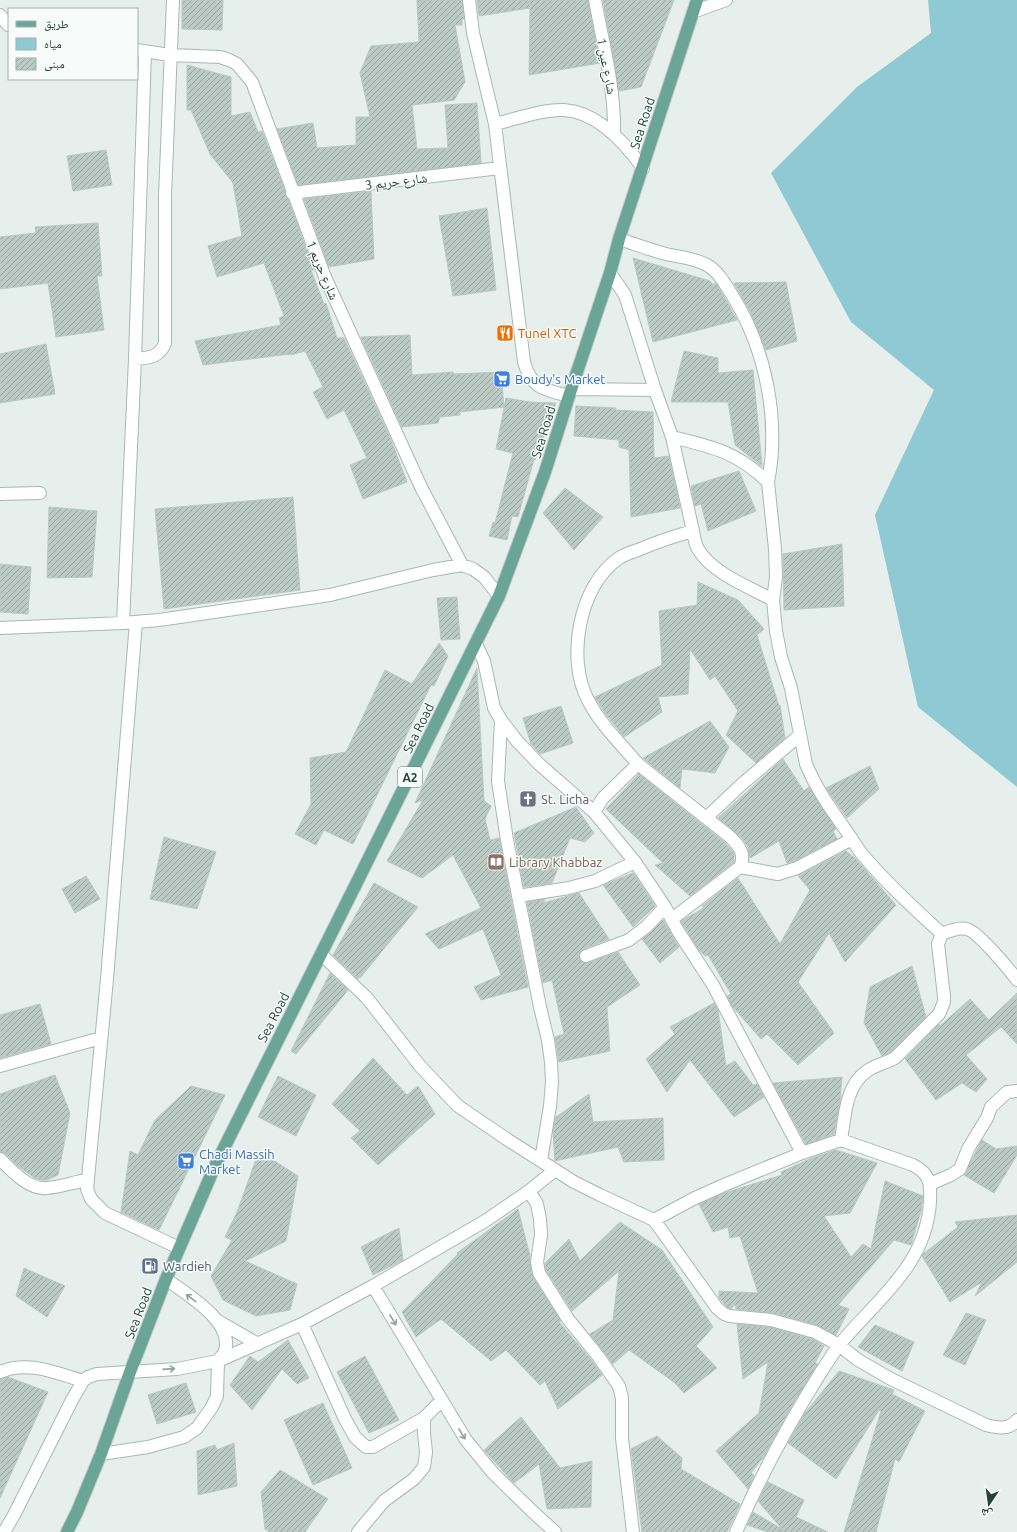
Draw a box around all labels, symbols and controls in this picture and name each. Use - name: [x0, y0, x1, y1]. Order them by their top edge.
- legend: [8, 8, 138, 80]
- text: طريق: [44, 17, 69, 31]
- text: مياه: [44, 37, 62, 51]
- street label: شارع عين 1: [592, 37, 619, 96]
- text: مبنى: [44, 57, 65, 71]
- street label: Sea Road: [627, 95, 657, 151]
- street label: شارع حريم 3: [364, 170, 428, 195]
- street label: شارع حريم 1: [302, 238, 342, 303]
- restaurant icon: Tunel XTC: [495, 323, 515, 343]
- place label: Tunel XTC: [518, 326, 576, 340]
- supermarket icon: Boudy's Market: [492, 369, 512, 389]
- place label: Boudy's Market: [515, 372, 605, 386]
- street label: Sea Road: [528, 404, 558, 460]
- street label: Sea Road: [400, 701, 436, 755]
- road number: A2: [398, 767, 422, 787]
- church icon: St. Licha: [518, 789, 538, 809]
- place label: St. Licha: [541, 792, 589, 806]
- library icon: Library Khabbaz: [486, 852, 506, 872]
- place label: Library Khabbaz: [509, 855, 602, 869]
- street label: Sea Road: [255, 990, 291, 1044]
- place label: Chadi Massih Market: [199, 1147, 275, 1176]
- supermarket icon: Chadi Massih Market: [176, 1151, 196, 1171]
- fuel station icon: Wardieh: [140, 1256, 160, 1276]
- place label: Wardieh: [163, 1259, 212, 1273]
- street label: Sea Road: [122, 1285, 154, 1341]
- one-way arrow: [186, 1294, 197, 1302]
- one-way arrow: [389, 1314, 397, 1325]
- one-way arrow: [162, 1366, 175, 1373]
- one-way arrow: [458, 1428, 466, 1439]
- north arrow: [969, 1484, 1009, 1524]
- text: ش: [979, 1505, 994, 1521]

